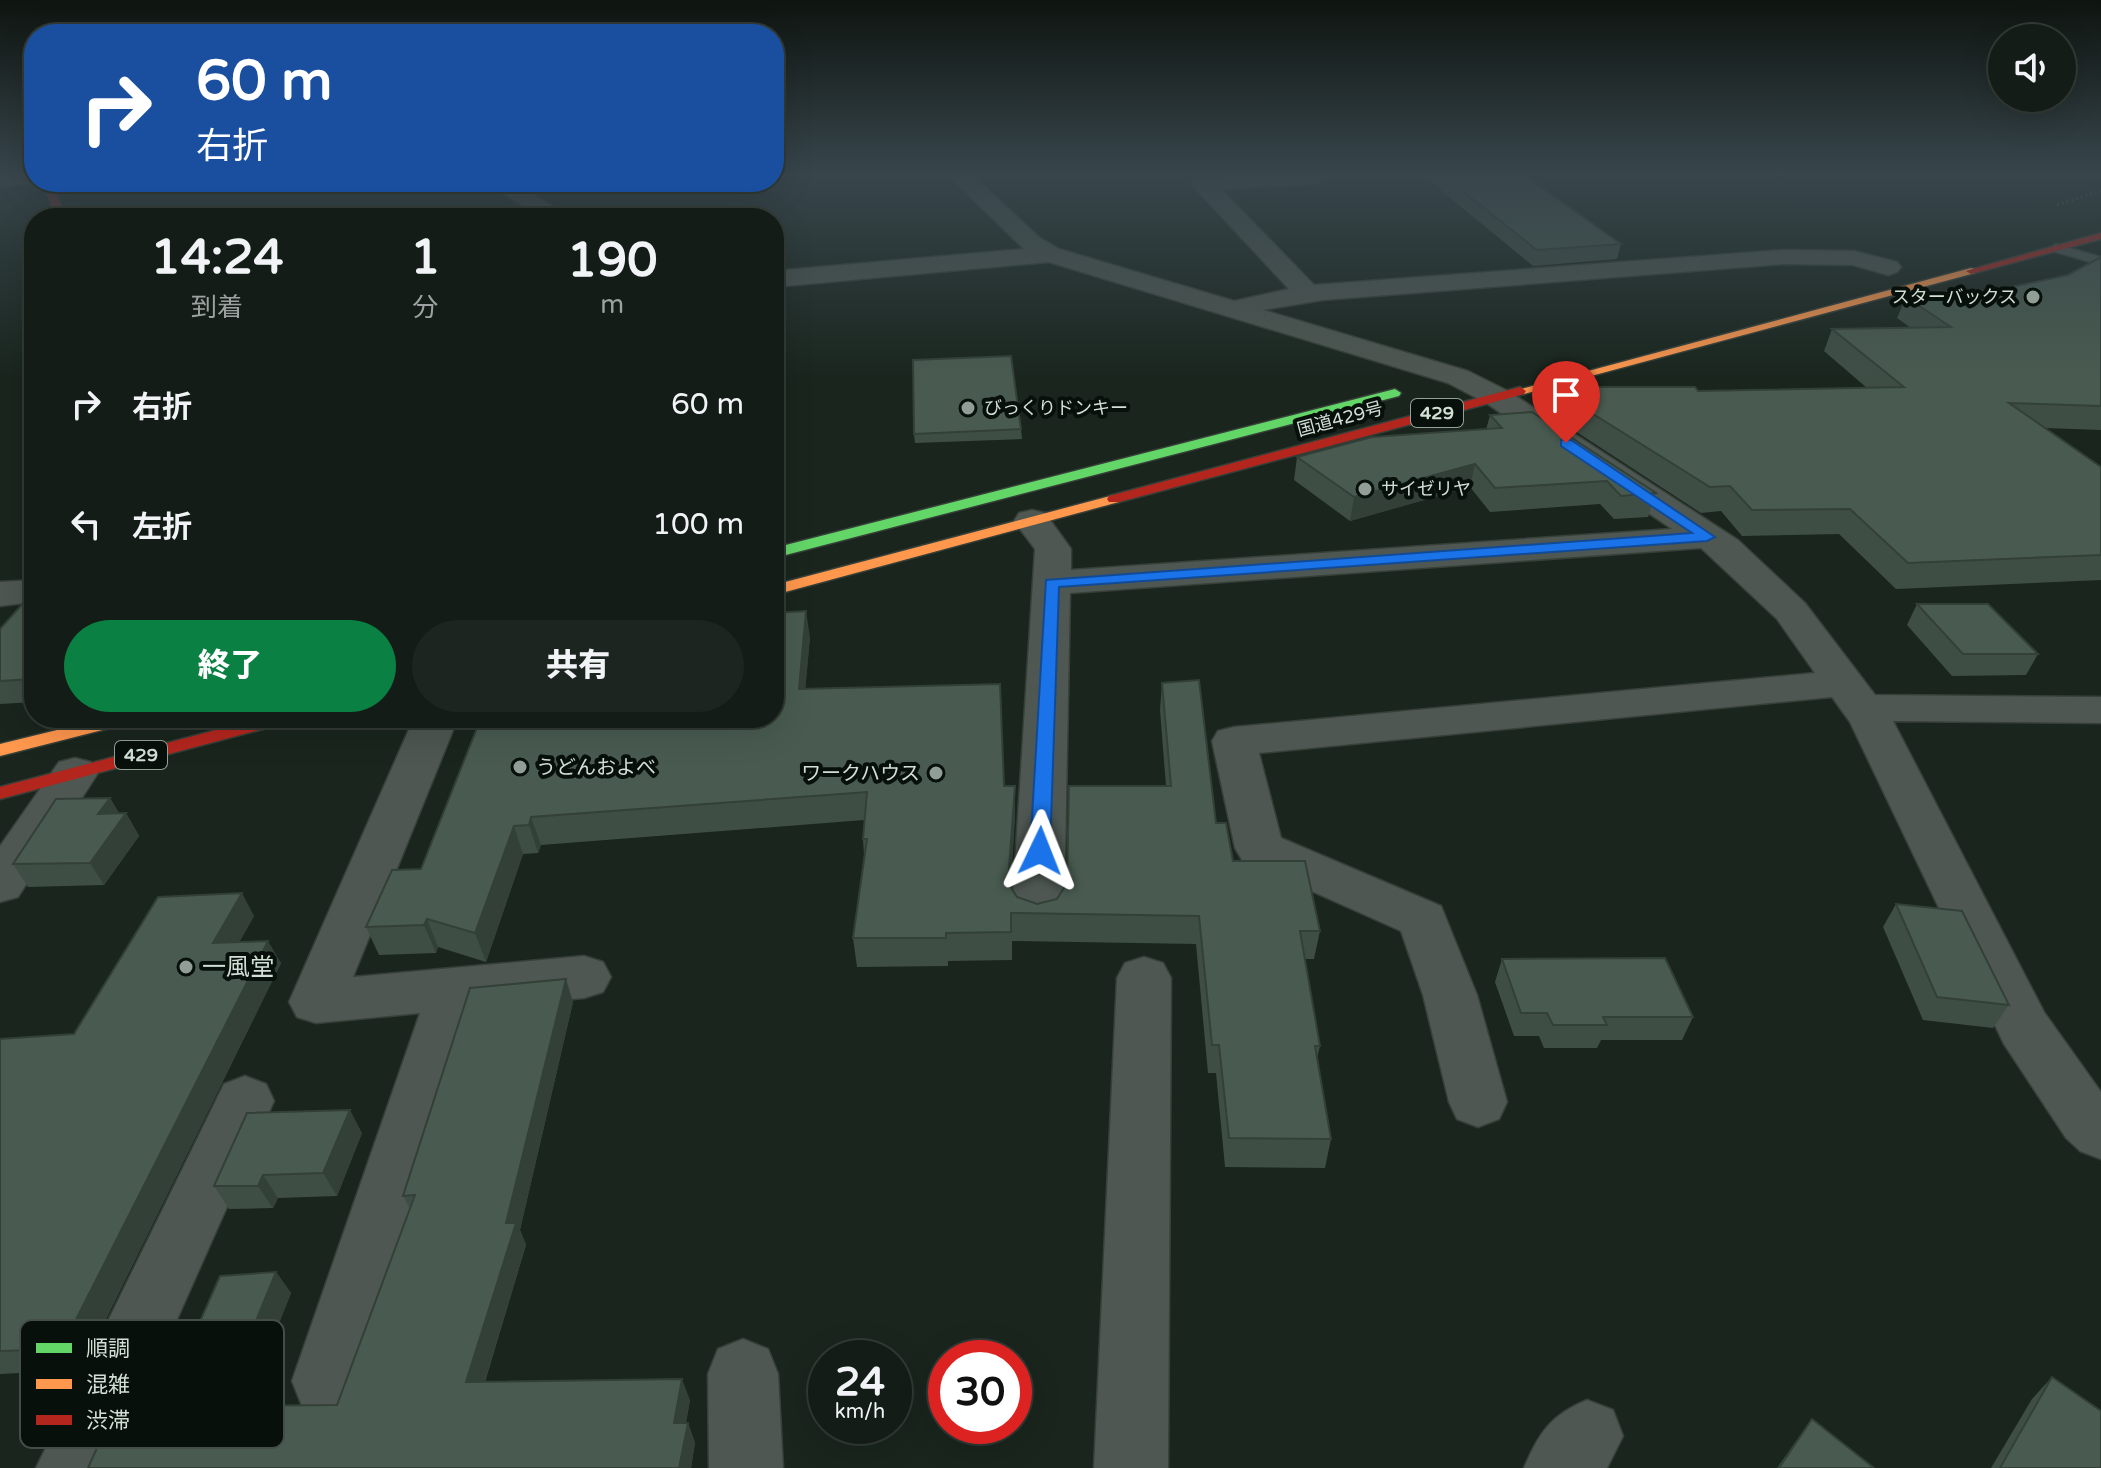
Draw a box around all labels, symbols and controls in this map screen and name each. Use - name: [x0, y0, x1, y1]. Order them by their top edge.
- map controls: [1988, 24, 2076, 112]
- button: sound: [1988, 24, 2076, 112]
- text: 60 m: [196, 48, 332, 115]
- icon: right: [64, 56, 168, 160]
- text: 右折: [196, 125, 268, 168]
- text: 14:24: [151, 229, 284, 287]
- text: 1: [410, 229, 440, 287]
- text: 190: [567, 232, 657, 290]
- place label: スターバックス: [1892, 286, 2017, 308]
- marker: スターバックス: [2024, 288, 2042, 306]
- text: m: [600, 289, 624, 320]
- text: 到着: [191, 292, 243, 323]
- text: 分: [412, 292, 438, 323]
- pin: [1532, 361, 1600, 443]
- icon: arrive: [1544, 373, 1588, 417]
- icon: right: [64, 382, 108, 426]
- text: 60 m: [671, 386, 744, 423]
- text: 右折: [132, 389, 192, 426]
- place label: びっくりドンキー: [984, 397, 1128, 419]
- street label: 国道429号: [1295, 397, 1385, 441]
- marker: びっくりドンキー: [959, 399, 977, 417]
- road number: 429: [1411, 399, 1463, 427]
- place label: サイゼリヤ: [1381, 478, 1471, 500]
- marker: サイゼリヤ: [1356, 480, 1374, 498]
- icon: left: [64, 502, 108, 546]
- text: 100 m: [652, 506, 744, 543]
- text: 左折: [132, 509, 192, 546]
- button: 終了: [64, 620, 396, 712]
- button: 共有: [412, 620, 744, 712]
- road number: 429: [115, 741, 167, 769]
- place label: うどんおよべ: [536, 756, 656, 780]
- marker: うどんおよべ: [511, 758, 529, 776]
- place label: ワークハウス: [801, 762, 920, 786]
- marker: ワークハウス: [927, 764, 945, 782]
- position arrow: [998, 809, 1082, 893]
- place label: 一風堂: [202, 953, 274, 982]
- marker: 一風堂: [177, 958, 195, 976]
- legend: [20, 1320, 284, 1448]
- text: 順調: [86, 1336, 130, 1362]
- speed limit sign: 30: [928, 1340, 1032, 1444]
- text: 24: [835, 1358, 885, 1406]
- text: 混雑: [86, 1372, 130, 1398]
- text: km/h: [835, 1400, 885, 1424]
- text: 渋滞: [86, 1408, 130, 1434]

